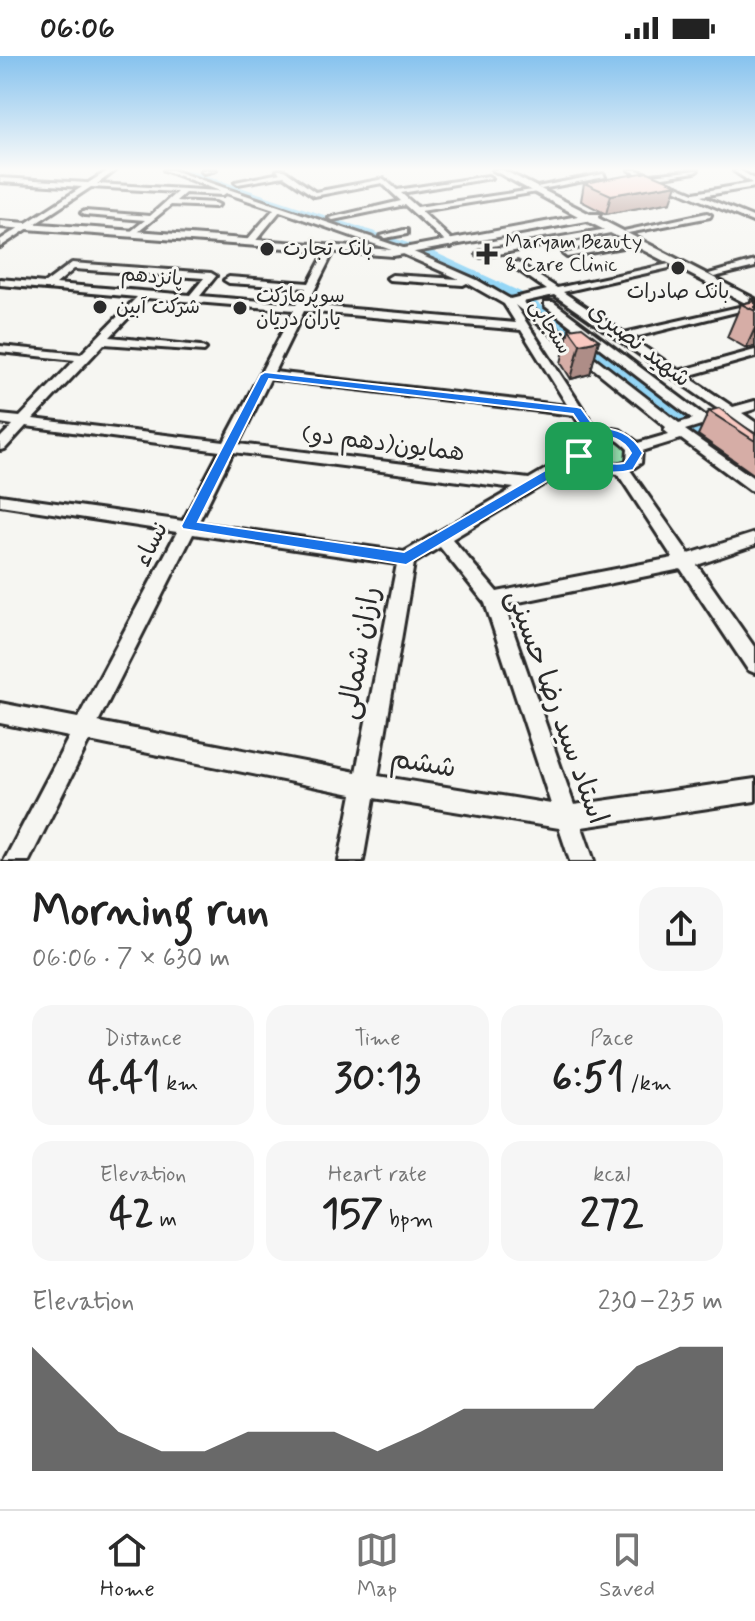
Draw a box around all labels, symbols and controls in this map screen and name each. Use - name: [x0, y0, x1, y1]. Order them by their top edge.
- text: 06:06: [40, 9, 115, 48]
- place label: Maryam Beauty & Care Clinic: [505, 229, 642, 279]
- place label: بانک تجارت: [283, 236, 373, 263]
- marker: بانک تجارت: [258, 240, 276, 258]
- marker: Maryam Beauty & Care Clinic: [476, 243, 498, 265]
- marker: بانک صادرات: [669, 259, 687, 277]
- street label: پانزدهم: [120, 261, 184, 293]
- place label: بانک صادرات: [627, 279, 729, 306]
- place label: سوپرمارکت یاران دریان: [256, 283, 345, 333]
- place label: شرکت آبین: [116, 294, 200, 321]
- street label: سنجابی: [523, 294, 577, 360]
- street label: شهید نصیری: [581, 295, 697, 395]
- marker: شرکت آبین: [91, 298, 109, 316]
- marker: سوپرمارکت یاران دریان: [231, 299, 249, 317]
- street label: همایون(دهم دو): [300, 419, 466, 470]
- pin: [545, 422, 613, 490]
- icon: arrive: [557, 434, 601, 478]
- street label: نساء: [127, 516, 177, 572]
- street label: رازان شمالی: [330, 584, 390, 722]
- street label: استاد سید رضا حسینی: [496, 585, 616, 829]
- street label: ششم: [387, 740, 459, 789]
- text: Morning run: [32, 883, 269, 941]
- button: share: [639, 887, 723, 971]
- text: 06:06 · 7 × 630 m: [32, 942, 230, 976]
- text: Distance: [104, 1025, 182, 1053]
- text: Time: [354, 1025, 401, 1053]
- text: Pace: [590, 1025, 634, 1053]
- text: 4.41: [88, 1053, 160, 1105]
- text: 30:13: [334, 1053, 421, 1105]
- text: 6:51: [552, 1053, 624, 1105]
- text: km: [160, 1070, 198, 1098]
- text: /km: [624, 1070, 672, 1098]
- text: Elevation: [100, 1161, 186, 1189]
- text: Heart rate: [328, 1161, 427, 1189]
- text: kcal: [593, 1161, 630, 1189]
- text: 42: [109, 1189, 154, 1241]
- text: 157: [322, 1189, 383, 1241]
- text: 272: [580, 1189, 644, 1241]
- text: m: [154, 1206, 177, 1234]
- text: bpm: [383, 1206, 433, 1234]
- text: Elevation: [32, 1285, 134, 1319]
- text: 230–235 m: [598, 1285, 723, 1319]
- tab: Home: [100, 1528, 155, 1604]
- tab: Map: [355, 1528, 399, 1604]
- tab: Saved: [599, 1528, 655, 1604]

